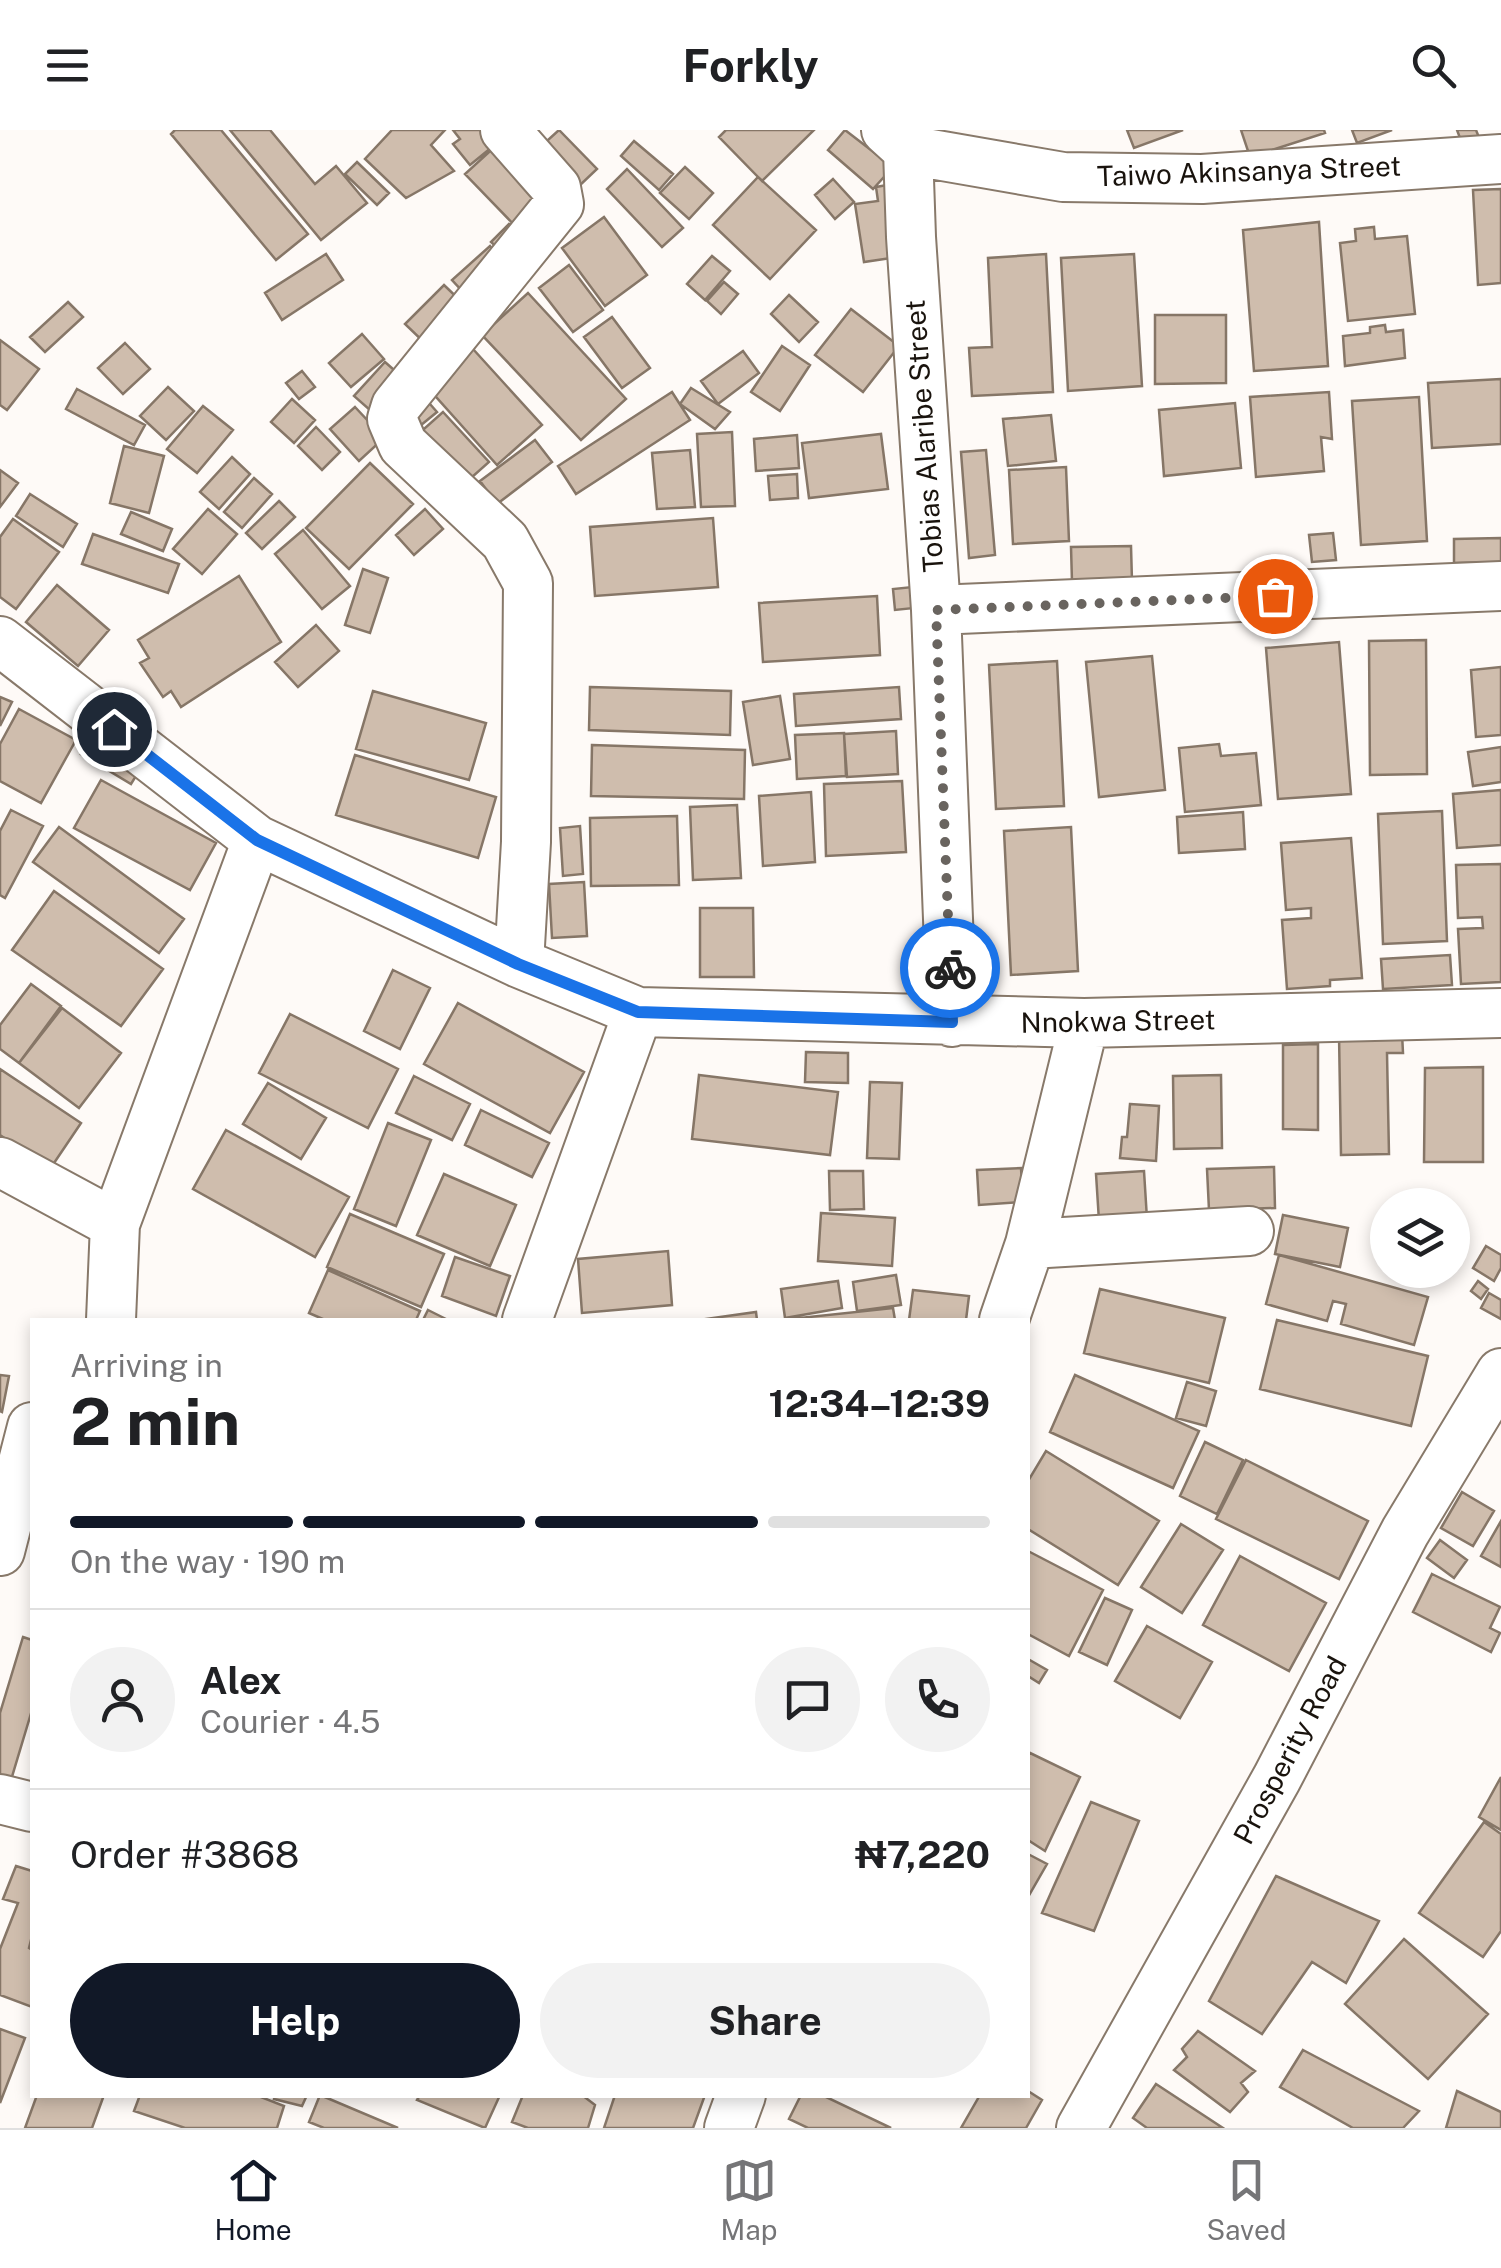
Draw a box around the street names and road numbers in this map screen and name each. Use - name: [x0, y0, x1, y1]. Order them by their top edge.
- street label: Taiwo Akinsanya Street: [1096, 149, 1402, 192]
- street label: Tobias Alaribe Street: [898, 299, 949, 573]
- street label: Nnokwa Street: [1020, 1002, 1216, 1039]
- street label: Prosperity Road: [1226, 1650, 1353, 1849]

